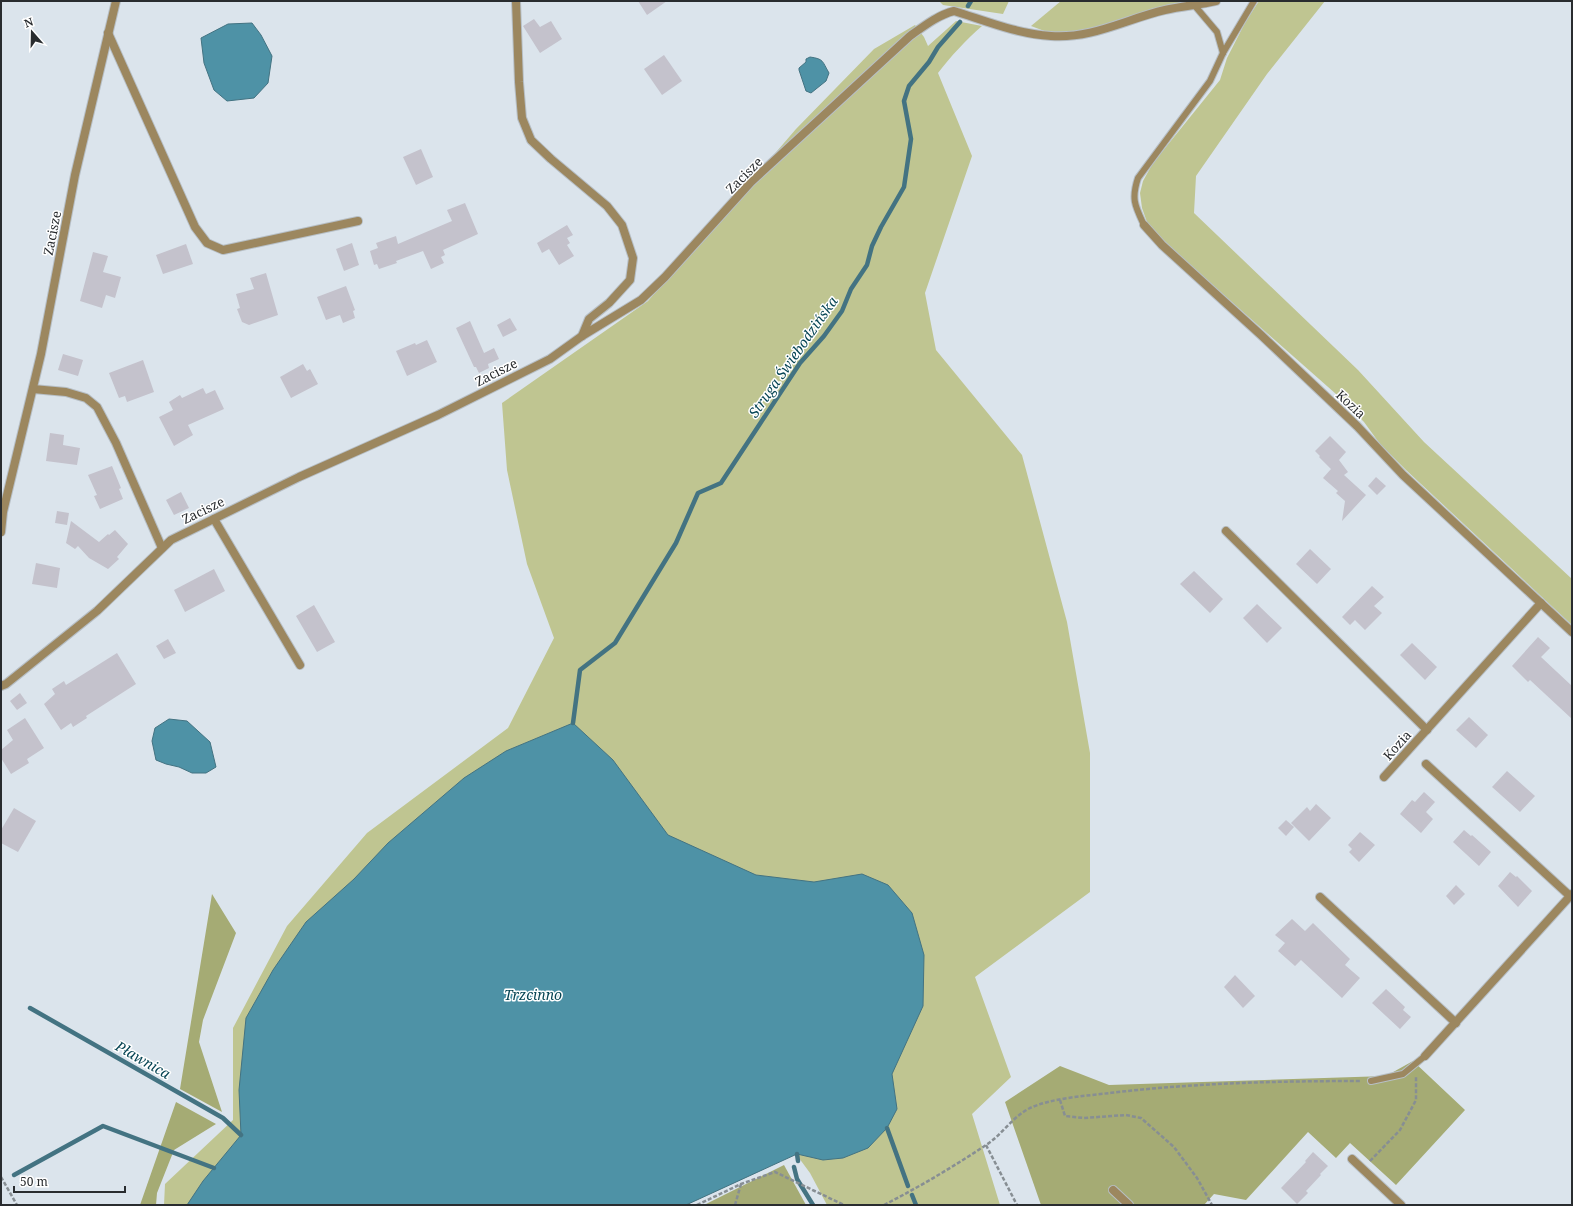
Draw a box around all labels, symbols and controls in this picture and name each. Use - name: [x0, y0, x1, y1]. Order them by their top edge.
- north arrow: [12, 12, 52, 52]
- text: N: [22, 13, 35, 31]
- street label: Zacisze: [722, 153, 766, 197]
- street label: Zacisze: [39, 209, 65, 257]
- water label: Struga Świebodzińska: [744, 292, 842, 421]
- street label: Zacisze: [472, 354, 520, 390]
- street label: Kozia: [1332, 386, 1370, 422]
- street label: Zacisze: [179, 492, 227, 528]
- street label: Kozia: [1379, 726, 1415, 764]
- water label: Trzcinno: [504, 985, 562, 1004]
- water label: Pławnica: [111, 1036, 175, 1083]
- scale bar: [14, 1168, 125, 1194]
- text: 50 m: [20, 1173, 48, 1190]

